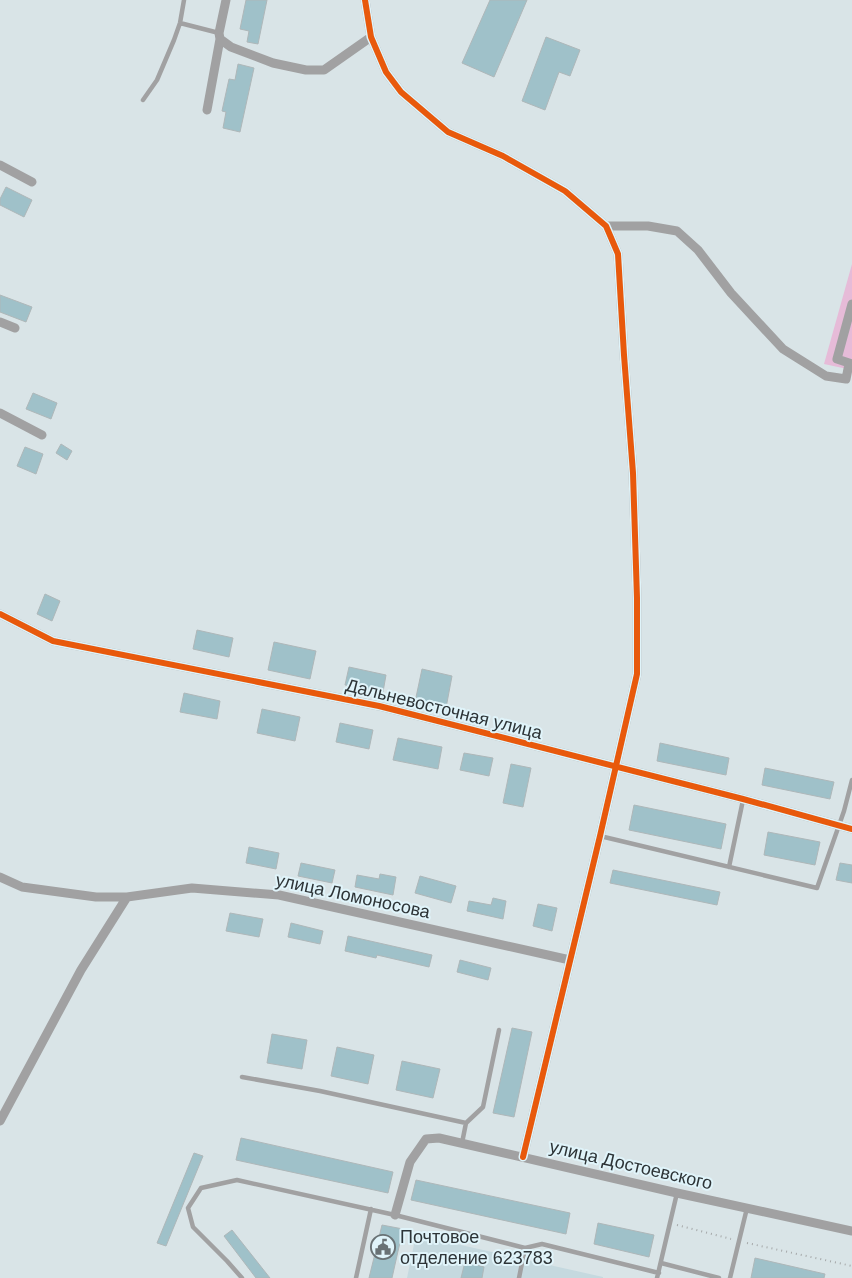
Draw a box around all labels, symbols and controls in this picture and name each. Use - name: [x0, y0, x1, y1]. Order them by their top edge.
- street label: Дальневосточная улица: [344, 675, 545, 743]
- street label: улица Ломоносова: [274, 870, 433, 922]
- street label: улица Достоевского: [548, 1137, 714, 1193]
- place label: Почтовое отделение 623783: [400, 1227, 553, 1268]
- public building icon: Почтовое отделение 623783: [370, 1234, 396, 1260]

